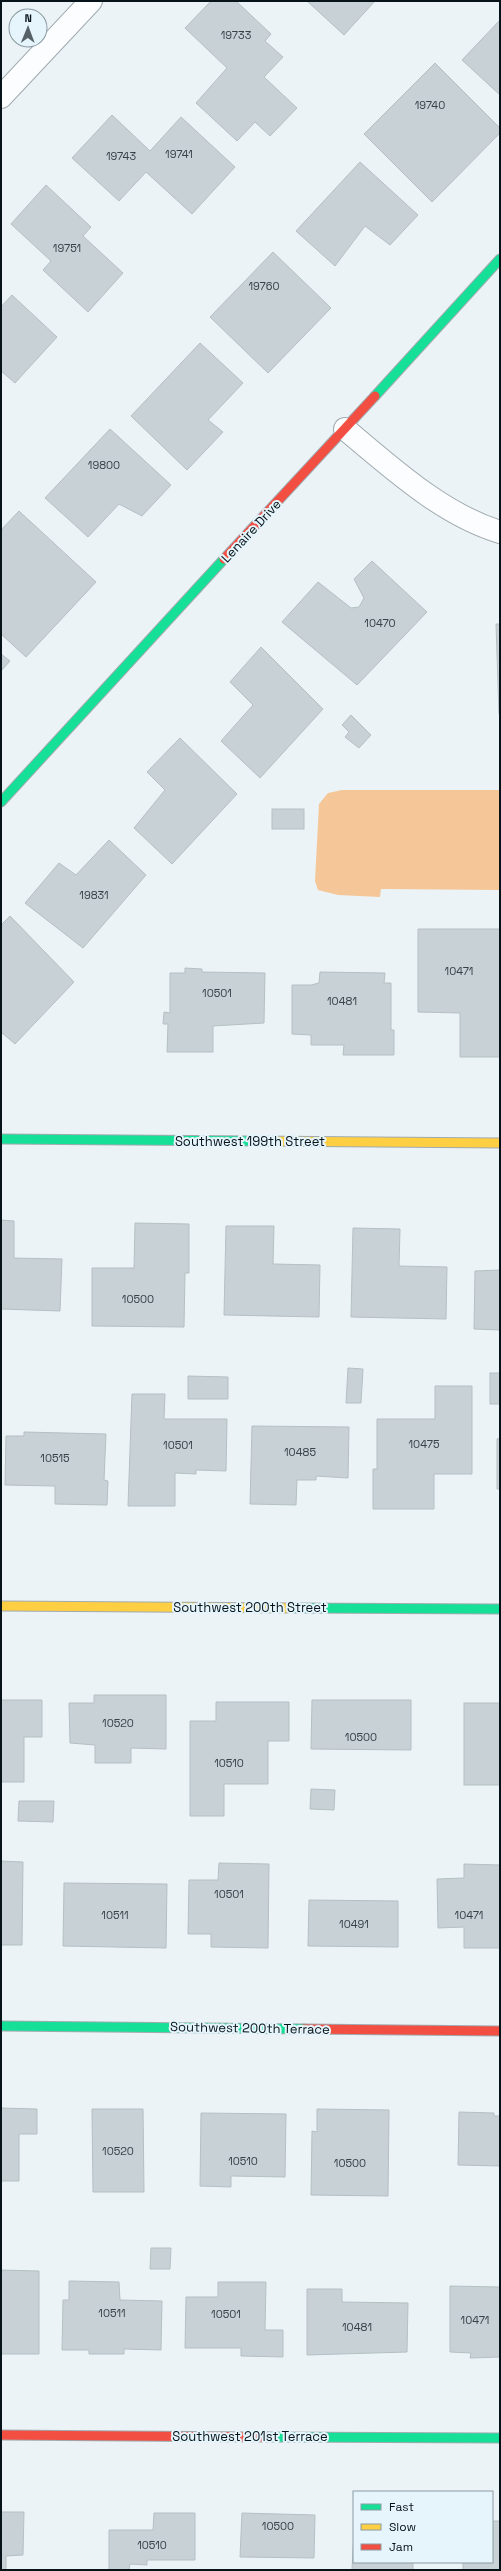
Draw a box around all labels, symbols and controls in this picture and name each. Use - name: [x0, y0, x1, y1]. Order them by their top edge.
- north arrow: [8, 8, 48, 48]
- text: N: [24, 11, 32, 25]
- house number: 19733: [221, 28, 252, 42]
- house number: 19740: [415, 98, 445, 112]
- house number: 19741: [165, 147, 193, 161]
- house number: 19743: [106, 149, 136, 163]
- house number: 19751: [53, 241, 81, 255]
- house number: 19760: [248, 279, 280, 293]
- house number: 19800: [88, 458, 120, 472]
- street label: Lenaire Drive: [217, 496, 285, 566]
- house number: 10470: [364, 616, 396, 630]
- house number: 19831: [79, 888, 109, 902]
- house number: 10471: [445, 964, 473, 978]
- house number: 10501: [202, 986, 232, 1000]
- house number: 10481: [327, 994, 357, 1008]
- street label: Southwest 199th Street: [175, 1133, 325, 1150]
- house number: 10500: [122, 1292, 154, 1306]
- house number: 10475: [409, 1437, 440, 1451]
- house number: 10501: [163, 1438, 193, 1452]
- house number: 10485: [284, 1445, 316, 1459]
- house number: 10515: [40, 1451, 70, 1465]
- street label: Southwest 200th Street: [173, 1599, 327, 1616]
- house number: 10520: [102, 1716, 134, 1730]
- house number: 10500: [345, 1730, 377, 1744]
- house number: 10510: [214, 1756, 244, 1770]
- house number: 10501: [214, 1887, 244, 1901]
- house number: 10511: [101, 1908, 129, 1922]
- house number: 10471: [455, 1908, 483, 1922]
- house number: 10491: [339, 1917, 369, 1931]
- street label: Southwest 200th Terrace: [170, 2018, 330, 2038]
- house number: 10520: [102, 2144, 134, 2158]
- house number: 10510: [228, 2154, 258, 2168]
- house number: 10500: [334, 2156, 366, 2170]
- house number: 10511: [98, 2306, 126, 2320]
- house number: 10501: [211, 2307, 241, 2321]
- house number: 10471: [461, 2313, 489, 2327]
- house number: 10481: [342, 2320, 372, 2334]
- street label: Southwest 201st Terrace: [172, 2428, 328, 2445]
- legend: [353, 2491, 493, 2563]
- text: Fast: [389, 2499, 414, 2515]
- house number: 10500: [262, 2519, 294, 2533]
- text: Slow: [389, 2519, 416, 2535]
- house number: 10510: [137, 2538, 167, 2552]
- text: Jam: [389, 2539, 413, 2555]

